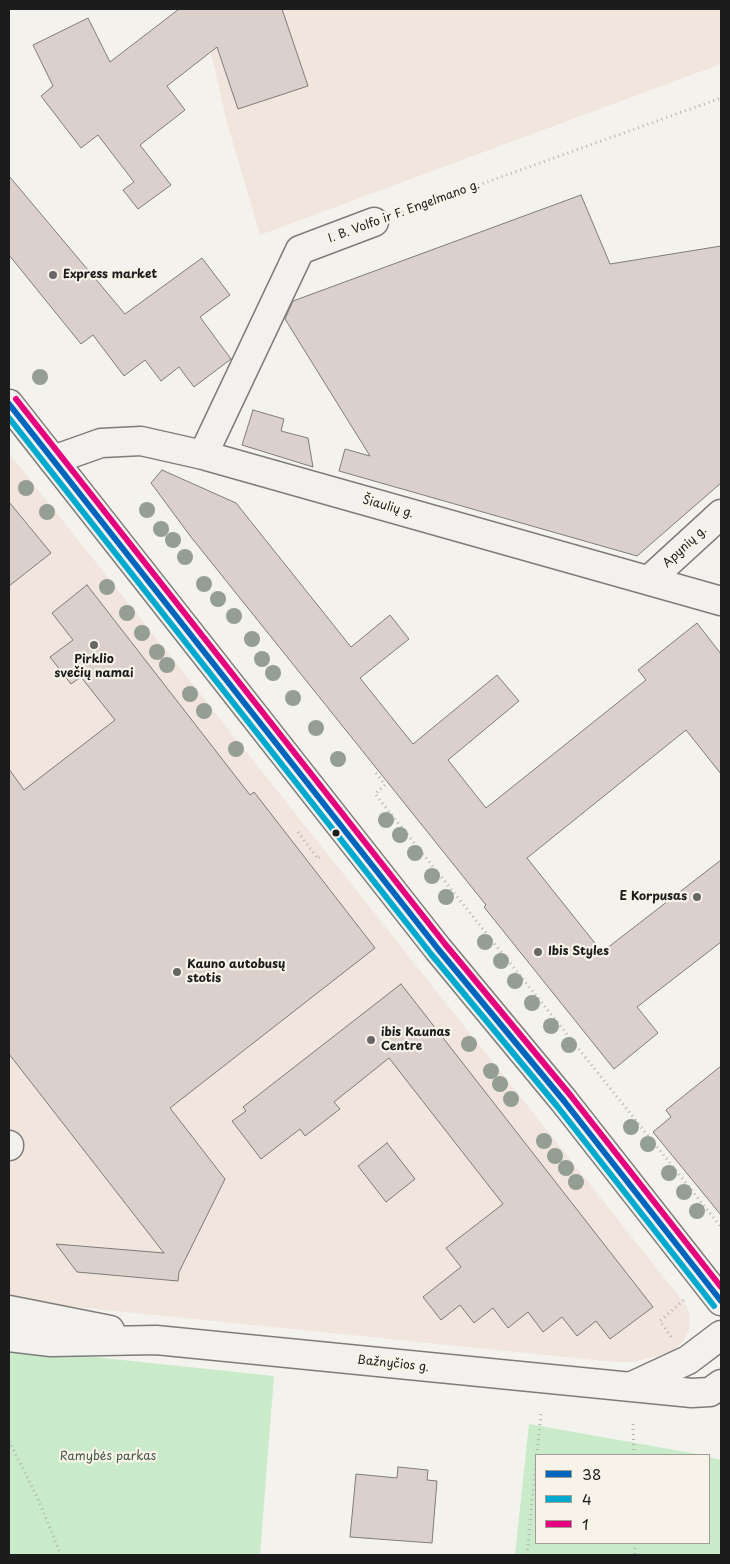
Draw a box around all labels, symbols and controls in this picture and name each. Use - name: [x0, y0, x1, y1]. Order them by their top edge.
- street label: I. B. Volfo ir F. Engelmano g.: [326, 178, 482, 246]
- place label: Express market: [63, 268, 157, 282]
- marker: Express market: [47, 269, 59, 281]
- street label: Šiaulių g.: [361, 493, 415, 521]
- street label: Apynių g.: [660, 523, 710, 571]
- marker: Pirklio svečių namai: [88, 639, 100, 651]
- place label: Pirklio svečių namai: [55, 653, 133, 681]
- unlabelled marker: [331, 828, 341, 838]
- place label: E Korpusas: [620, 890, 687, 904]
- marker: E Korpusas: [691, 891, 703, 903]
- place label: Ibis Styles: [548, 945, 609, 959]
- marker: Ibis Styles: [532, 946, 544, 958]
- place label: Kauno autobusų stotis: [187, 958, 285, 986]
- marker: Kauno autobusų stotis: [171, 966, 183, 978]
- place label: ibis Kaunas Centre: [381, 1026, 450, 1054]
- marker: ibis Kaunas Centre: [365, 1034, 377, 1046]
- street label: Bažnyčios g.: [356, 1353, 430, 1375]
- park label: Ramybės parkas: [60, 1450, 156, 1464]
- legend: [535, 1454, 710, 1544]
- text: 38: [582, 1462, 601, 1485]
- text: 4: [582, 1487, 592, 1510]
- text: 1: [582, 1512, 589, 1535]

